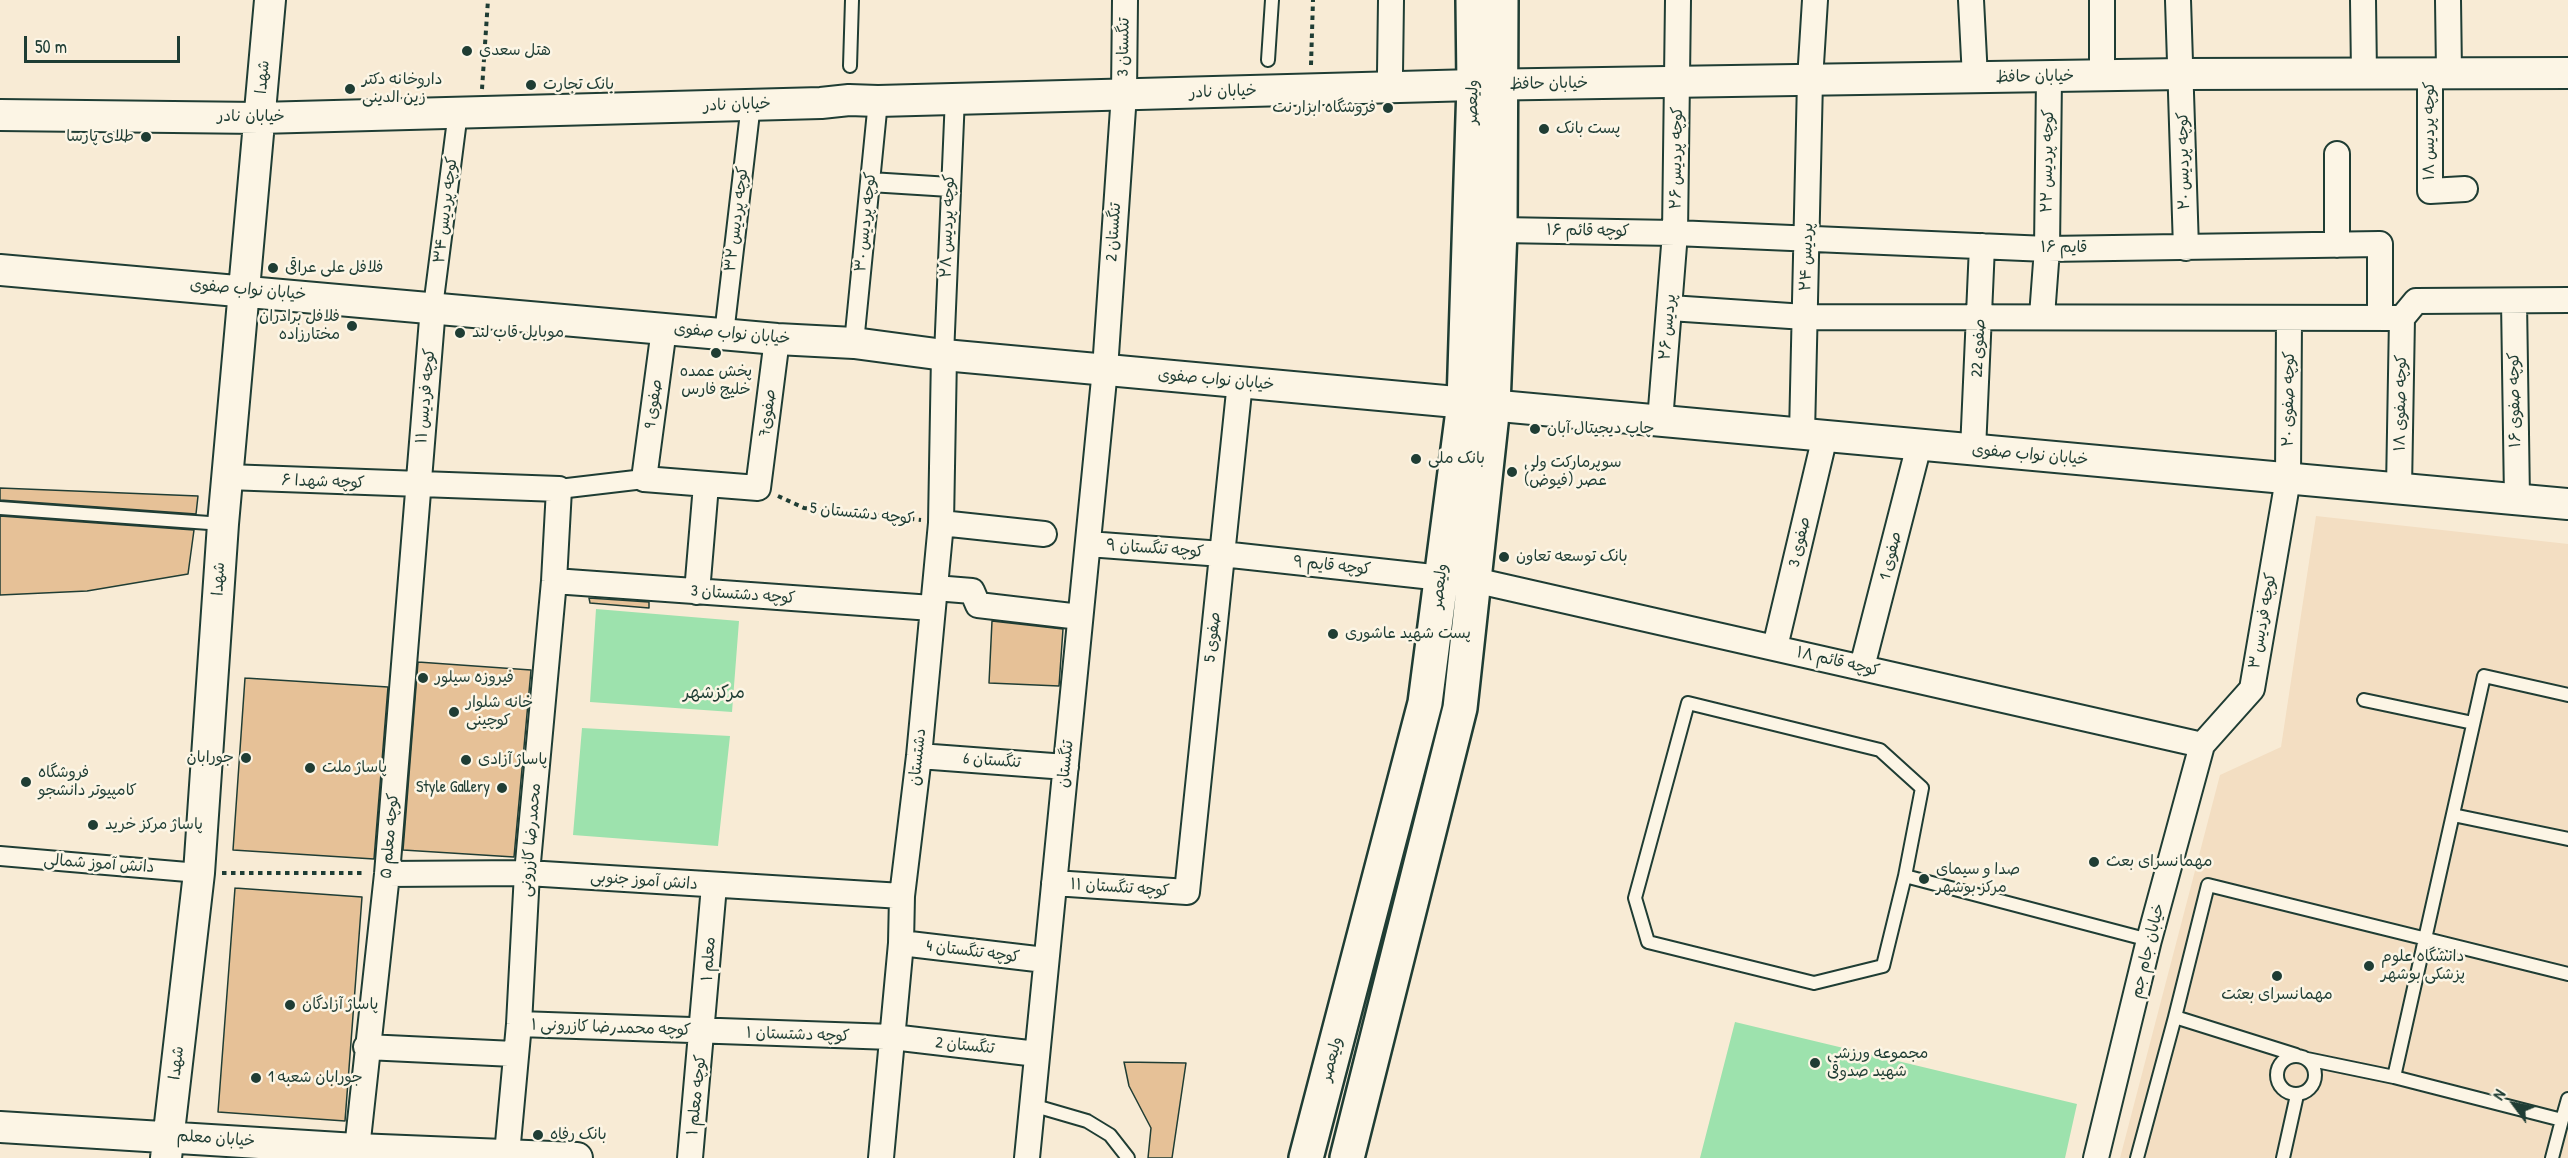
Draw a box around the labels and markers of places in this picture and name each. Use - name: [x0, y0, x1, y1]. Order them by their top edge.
- place label: هتل سعدی: [479, 41, 551, 61]
- marker: هتل سعدی: [460, 44, 474, 58]
- place label: داروخانه دکتر زین الدینی: [362, 70, 442, 108]
- place label: بانک تجارت: [543, 75, 614, 95]
- marker: بانک تجارت: [524, 78, 538, 92]
- marker: داروخانه دکتر زین الدینی: [343, 82, 357, 96]
- place label: فروشگاه ابزار نت: [1272, 98, 1376, 118]
- marker: فروشگاه ابزار نت: [1381, 101, 1395, 115]
- place label: پست بانک: [1556, 119, 1620, 139]
- marker: پست بانک: [1537, 122, 1551, 136]
- place label: طلای پارسا: [66, 127, 134, 147]
- marker: طلای پارسا: [139, 130, 153, 144]
- place label: فلافل علی عراقی: [285, 258, 384, 278]
- marker: فلافل علی عراقی: [266, 261, 280, 275]
- place label: فلافل برادران مختارزاده: [259, 307, 340, 345]
- marker: فلافل برادران مختارزاده: [345, 319, 359, 333]
- place label: موبایل قاب لند: [472, 323, 564, 343]
- marker: موبایل قاب لند: [453, 326, 467, 340]
- marker: پخش عمده خلیج فارس: [709, 346, 723, 360]
- place label: پخش عمده خلیج فارس: [680, 362, 752, 400]
- place label: چاپ دیجیتال آبان: [1547, 419, 1655, 439]
- marker: چاپ دیجیتال آبان: [1528, 422, 1542, 436]
- place label: بانک ملی: [1428, 449, 1485, 469]
- marker: بانک ملی: [1409, 452, 1423, 466]
- place label: سوپرمارکت ولی عصر (فیوض): [1524, 453, 1622, 491]
- marker: سوپرمارکت ولی عصر (فیوض): [1505, 465, 1519, 479]
- place label: بانک توسعه تعاون: [1516, 547, 1628, 567]
- marker: بانک توسعه تعاون: [1497, 550, 1511, 564]
- place label: پست شهید عاشوری: [1345, 624, 1471, 644]
- marker: پست شهید عاشوری: [1326, 627, 1340, 641]
- place label: فیروزه سیلور: [435, 668, 514, 688]
- marker: فیروزه سیلور: [416, 671, 430, 685]
- place label: خانه شلوار کوچینی: [466, 693, 533, 731]
- marker: خانه شلوار کوچینی: [447, 705, 461, 719]
- place label: جورابان: [187, 748, 234, 768]
- place label: پاساژ آزادی: [478, 750, 547, 770]
- marker: جورابان: [239, 751, 253, 765]
- marker: پاساژ آزادی: [459, 753, 473, 767]
- place label: پاساژ ملت: [322, 758, 387, 778]
- marker: پاساژ ملت: [303, 761, 317, 775]
- place label: فروشگاه کامپیوتر دانشجو: [38, 763, 137, 801]
- marker: فروشگاه کامپیوتر دانشجو: [19, 775, 33, 789]
- place label: Style Gallery: [416, 778, 490, 798]
- marker: Style Gallery: [495, 781, 509, 795]
- place label: پاساژ مرکز خرید: [105, 815, 203, 835]
- marker: پاساژ مرکز خرید: [86, 818, 100, 832]
- place label: مهمانسرای بعث: [2106, 852, 2212, 872]
- marker: مهمانسرای بعث: [2087, 855, 2101, 869]
- place label: صدا و سیمای مرکز بوشهر: [1936, 860, 2020, 898]
- marker: صدا و سیمای مرکز بوشهر: [1917, 872, 1931, 886]
- place label: دانشگاه علوم پزشکی بوشهر: [2381, 947, 2465, 985]
- marker: دانشگاه علوم پزشکی بوشهر: [2362, 959, 2376, 973]
- marker: مهمانسرای بعثت: [2270, 969, 2284, 983]
- place label: مهمانسرای بعثت: [2221, 985, 2333, 1005]
- place label: پاساژ آزادگان: [302, 995, 378, 1015]
- marker: پاساژ آزادگان: [283, 998, 297, 1012]
- place label: مجموعه ورزشی شهید صدوقی: [1827, 1044, 1928, 1082]
- marker: مجموعه ورزشی شهید صدوقی: [1808, 1056, 1822, 1070]
- place label: جورابان شعبه 1: [268, 1068, 363, 1088]
- marker: جورابان شعبه 1: [249, 1071, 263, 1085]
- place label: بانک رفاه: [550, 1125, 607, 1145]
- marker: بانک رفاه: [531, 1128, 545, 1142]

